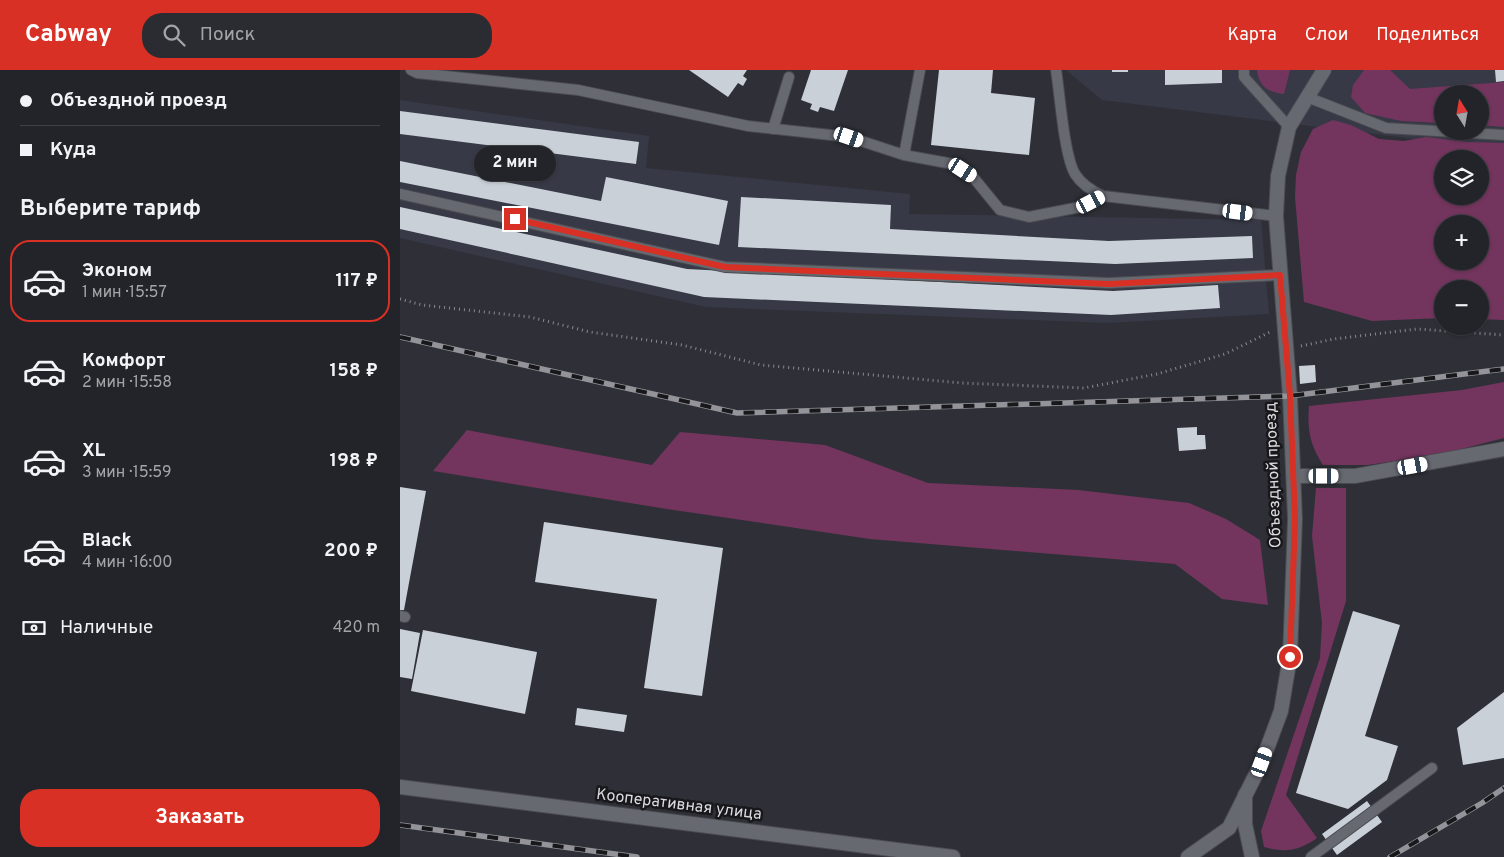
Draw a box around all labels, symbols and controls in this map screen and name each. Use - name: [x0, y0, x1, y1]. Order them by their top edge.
- search box: [142, 13, 492, 58]
- text: Cabway: [25, 20, 112, 50]
- icon: search: [160, 21, 188, 49]
- text: Поиск: [200, 23, 255, 47]
- text: Карта: [1227, 24, 1277, 47]
- text: Слои: [1305, 24, 1348, 47]
- text: Поделиться: [1376, 24, 1479, 47]
- north arrow: [1434, 85, 1489, 140]
- map controls: [1434, 85, 1489, 335]
- text: Объездной проезд: [50, 89, 227, 113]
- car: [832, 125, 865, 149]
- text: Куда: [50, 138, 96, 162]
- callout: 2 мин: [474, 146, 556, 182]
- button: layers: [1434, 150, 1489, 205]
- text: 2 мин: [493, 153, 537, 173]
- car: [946, 156, 979, 184]
- car: [1074, 189, 1107, 215]
- text: Выберите тариф: [20, 196, 201, 223]
- car: [1222, 203, 1253, 221]
- route end: [504, 208, 526, 230]
- button: +: [1434, 215, 1489, 270]
- icon: car: [22, 259, 67, 304]
- text: Эконом: [82, 259, 152, 283]
- text: 117 ₽: [335, 269, 378, 293]
- button: −: [1434, 280, 1489, 335]
- text: 1 мин · 15:57: [82, 283, 167, 303]
- icon: car: [22, 349, 67, 394]
- text: Комфорт: [82, 349, 165, 373]
- text: 158 ₽: [330, 359, 378, 383]
- text: 2 мин · 15:58: [82, 373, 172, 393]
- street label: Объездной проезд: [1261, 402, 1287, 548]
- icon: car: [22, 439, 67, 484]
- text: XL: [82, 439, 105, 463]
- text: 198 ₽: [330, 449, 378, 473]
- car: [1396, 456, 1429, 476]
- text: 3 мин · 15:59: [82, 463, 172, 483]
- car: [1309, 469, 1339, 484]
- icon: car: [22, 529, 67, 574]
- text: Black: [82, 529, 132, 553]
- text: 200 ₽: [324, 539, 378, 563]
- text: 4 мин · 16:00: [82, 553, 173, 573]
- icon: cash: [20, 614, 48, 642]
- text: Наличные: [60, 616, 153, 640]
- text: 420 m: [333, 618, 380, 638]
- route start: [1279, 646, 1301, 668]
- car: [1249, 745, 1274, 779]
- street label: Кооперативная улица: [595, 785, 763, 825]
- button: Заказать: [20, 789, 380, 847]

